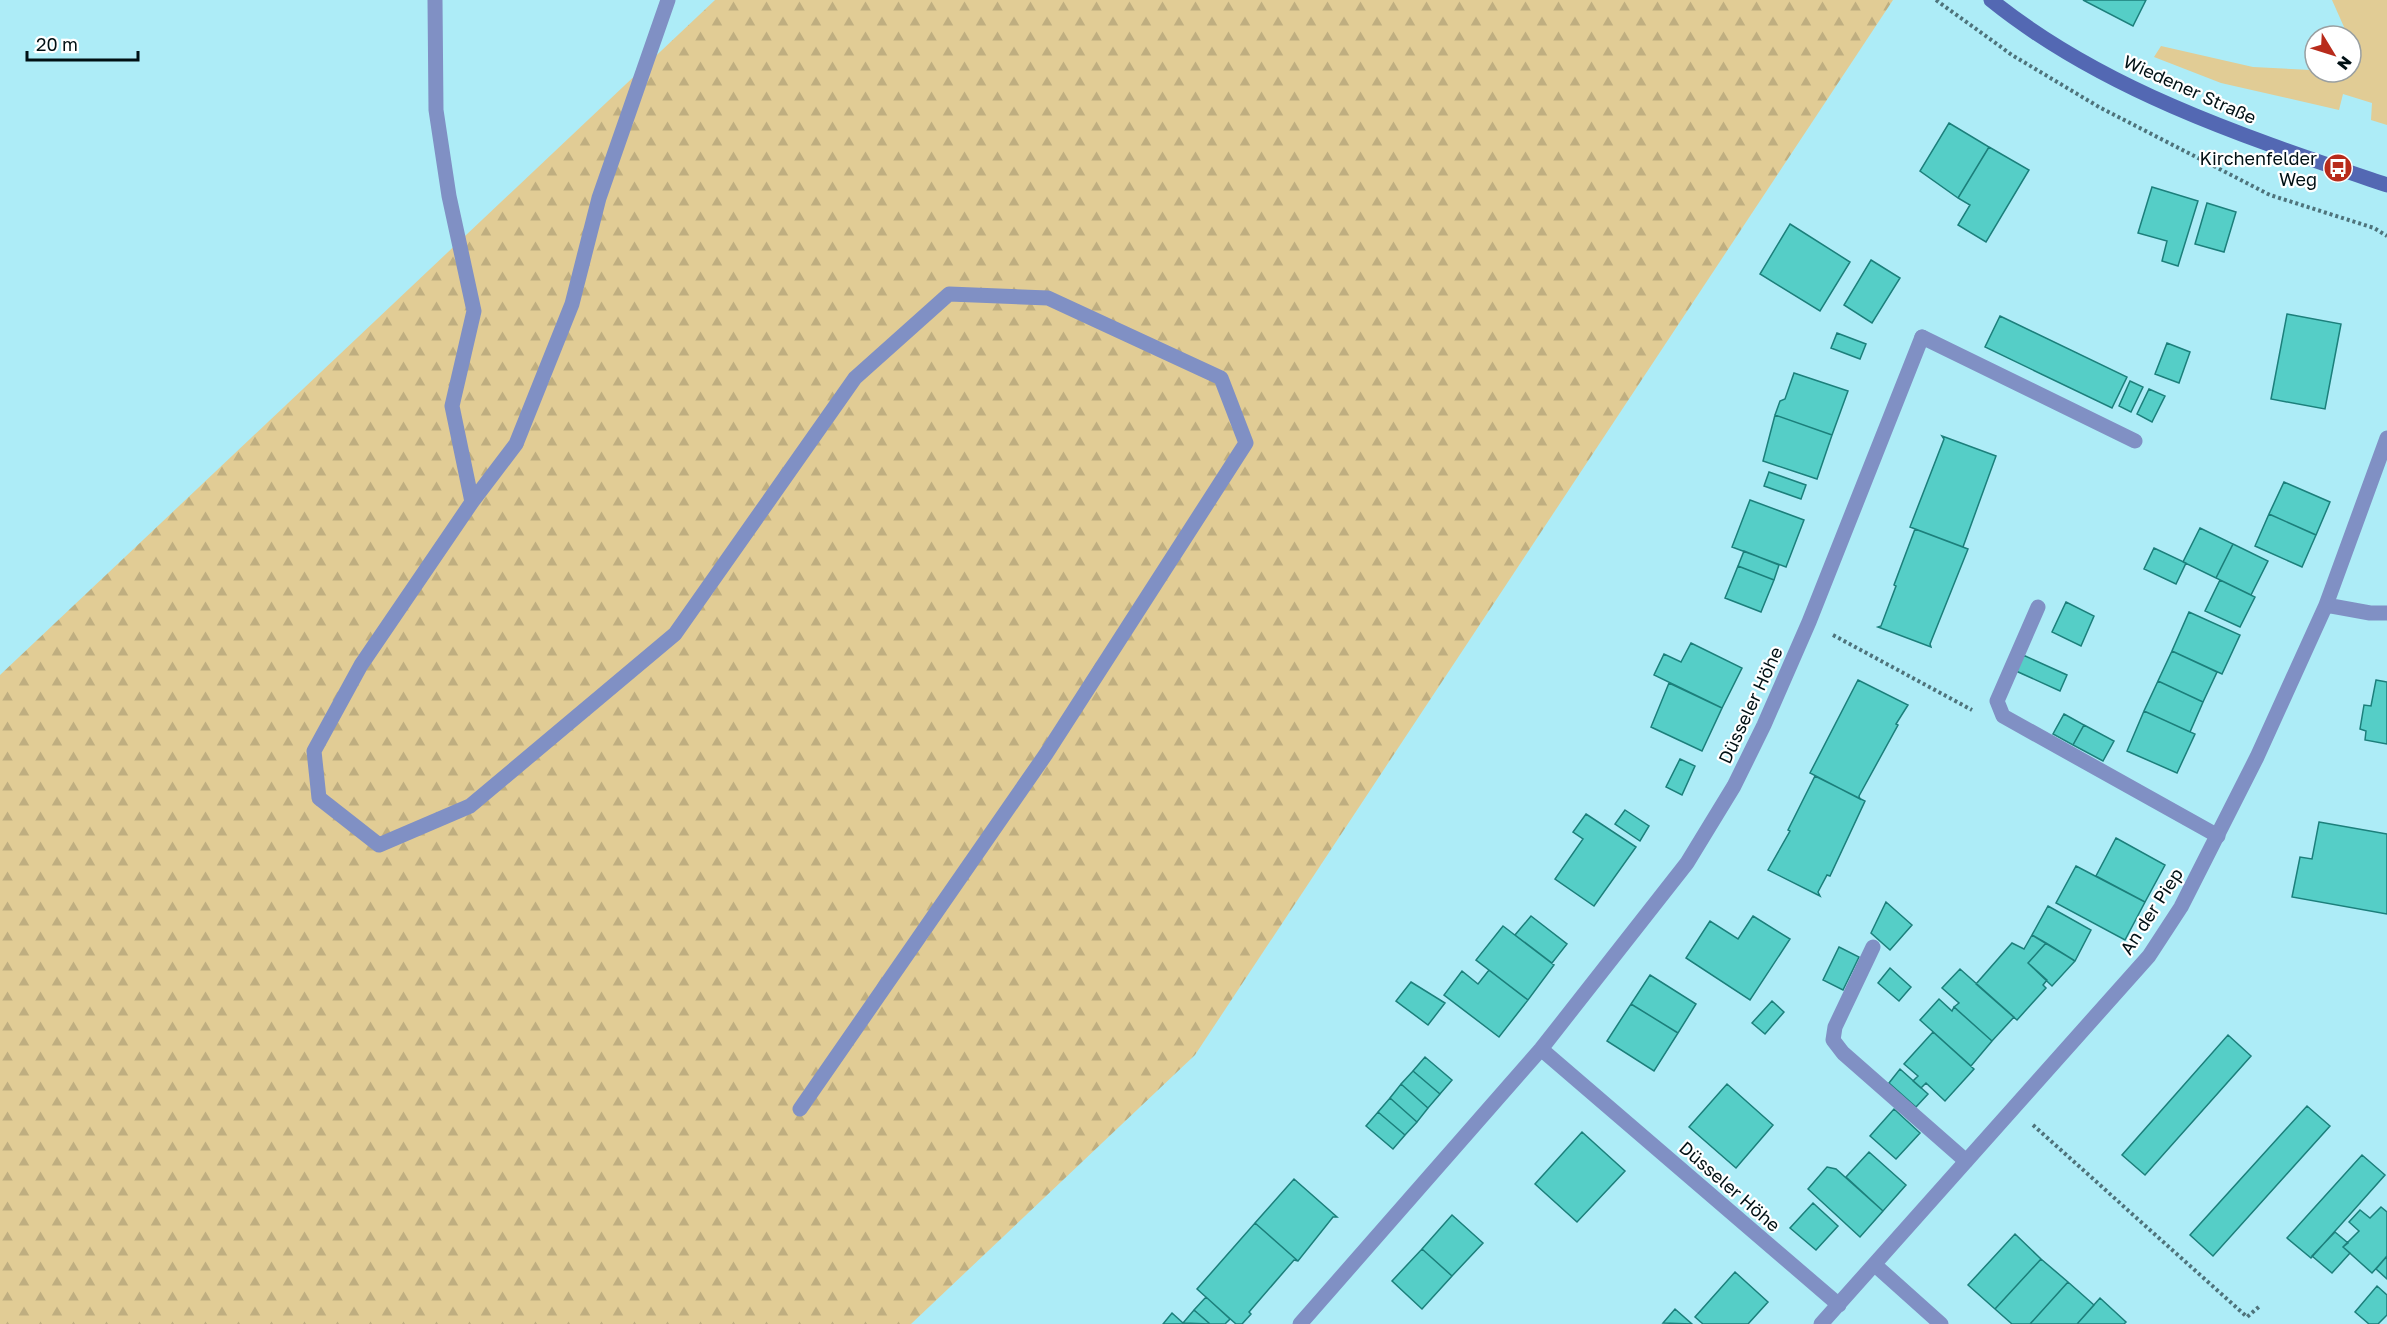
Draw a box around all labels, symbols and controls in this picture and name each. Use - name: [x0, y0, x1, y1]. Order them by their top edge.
- scale bar: [27, 24, 138, 62]
- north arrow: [2303, 24, 2363, 84]
- text: 20 m: [36, 33, 78, 55]
- street label: Wiedener Straße: [2120, 50, 2260, 128]
- text: N: [2333, 52, 2356, 74]
- place label: Kirchenfelder Weg: [2200, 147, 2317, 190]
- bus stop icon: Kirchenfelder Weg: [2322, 152, 2354, 184]
- street label: Düsseler Höhe: [1713, 643, 1787, 767]
- street label: An der Piep: [2115, 864, 2187, 958]
- street label: Düsseler Höhe: [1675, 1136, 1785, 1236]

